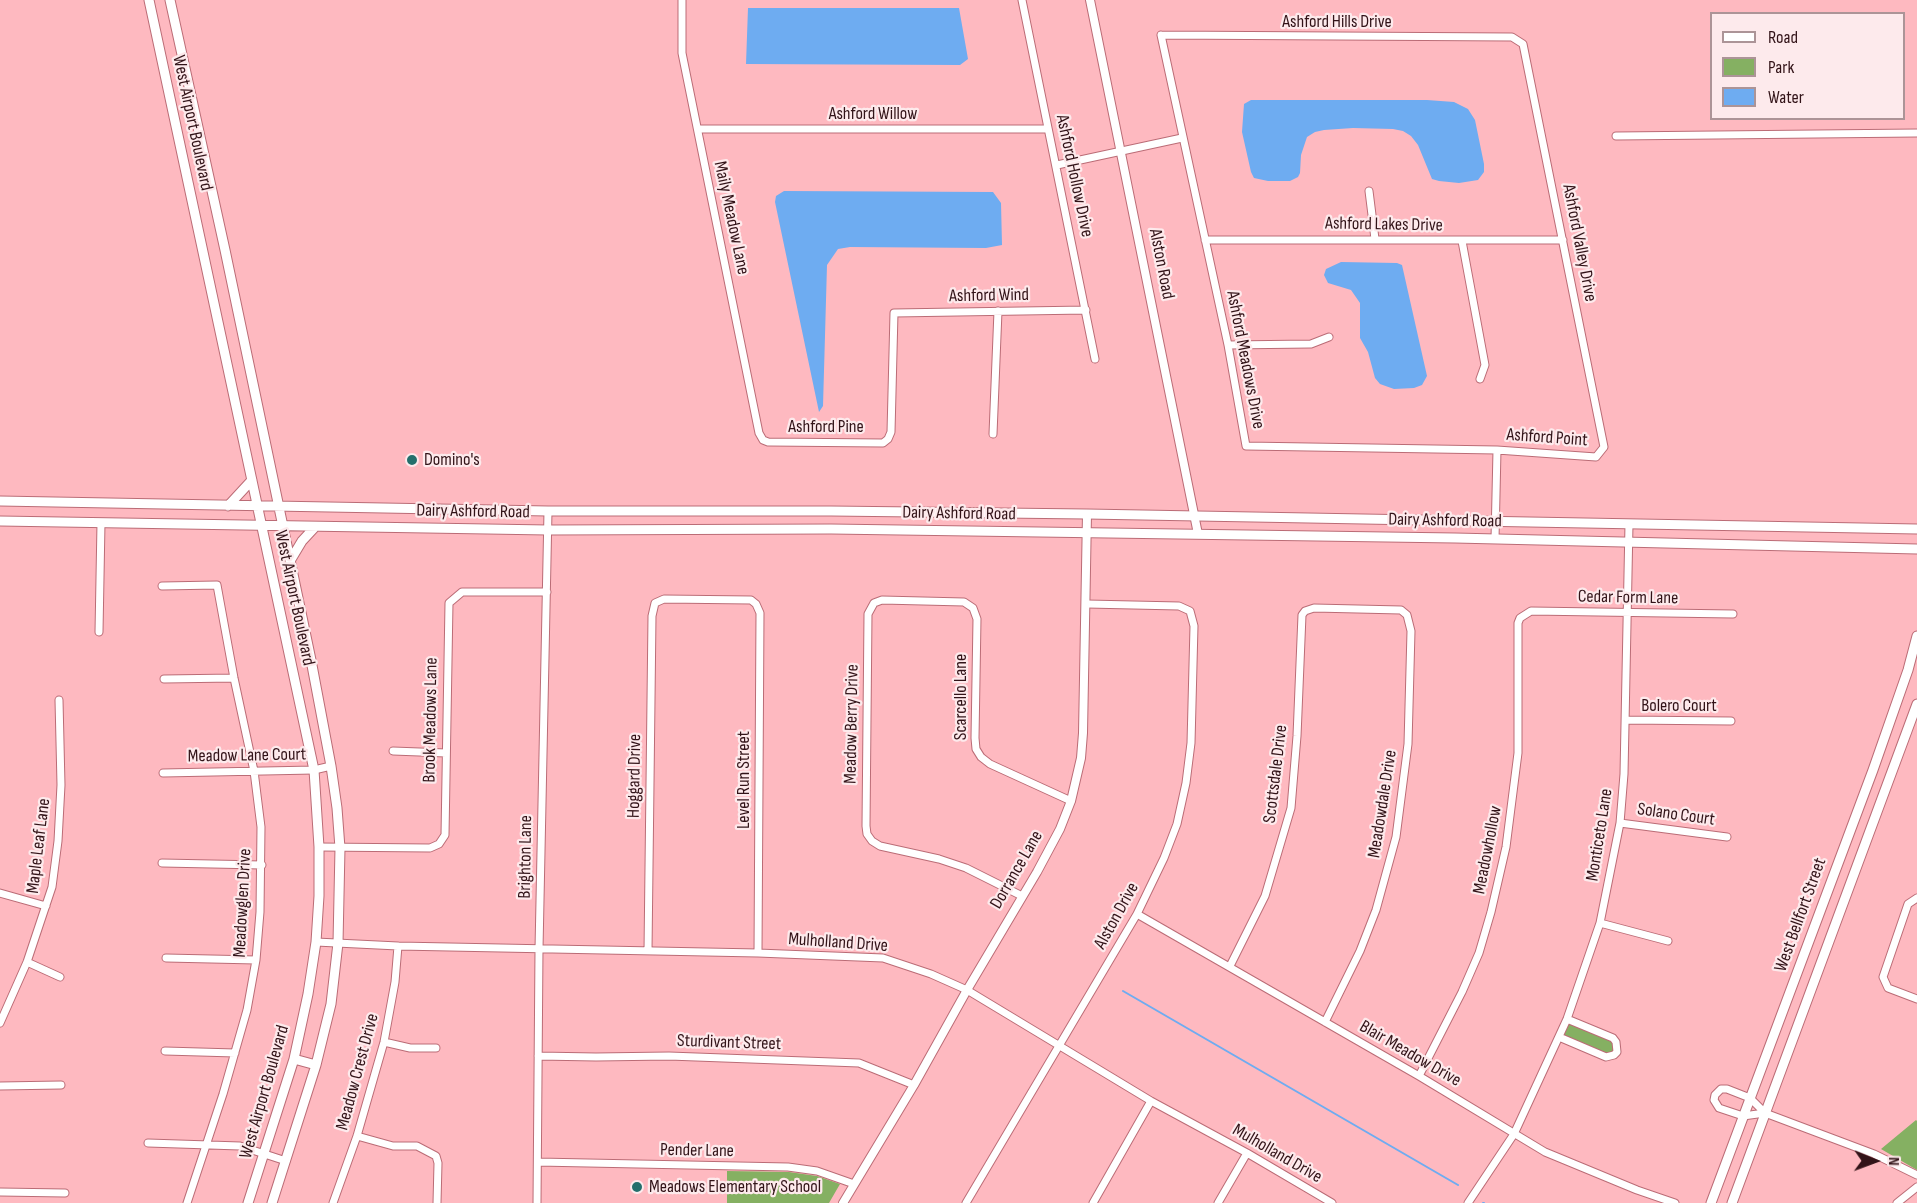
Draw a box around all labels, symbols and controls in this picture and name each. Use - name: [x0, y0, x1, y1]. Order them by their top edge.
- street label: Ashford Hills Drive: [1282, 11, 1392, 33]
- legend: [1710, 12, 1905, 120]
- text: Road: [1768, 27, 1798, 48]
- street label: West Airport Boulevard: [167, 53, 217, 193]
- text: Park: [1768, 57, 1794, 78]
- text: Water: [1768, 87, 1804, 108]
- street label: Ashford Willow: [829, 103, 917, 125]
- street label: Ashford Hollow Drive: [1050, 113, 1098, 239]
- street label: Maily Meadow Lane: [708, 159, 754, 277]
- street label: Ashford Valley Drive: [1557, 183, 1601, 303]
- street label: Ashford Lakes Drive: [1325, 213, 1443, 237]
- street label: Alston Road: [1144, 227, 1178, 301]
- street label: Ashford Wind: [949, 285, 1029, 307]
- street label: Ashford Meadows Drive: [1221, 289, 1269, 431]
- street label: Ashford Pine: [788, 416, 864, 438]
- street label: Ashford Point: [1506, 424, 1588, 452]
- place label: Domino's: [424, 449, 480, 471]
- marker: Domino's: [405, 453, 419, 467]
- street label: Dairy Ashford Road: [416, 500, 530, 524]
- street label: Dairy Ashford Road: [902, 502, 1016, 526]
- street label: Dairy Ashford Road: [1388, 509, 1502, 533]
- street label: West Airport Boulevard: [269, 528, 319, 668]
- street label: Cedar Form Lane: [1578, 586, 1678, 610]
- street label: Scarcello Lane: [950, 654, 972, 740]
- street label: Brook Meadows Lane: [419, 657, 443, 783]
- street label: Meadow Berry Drive: [840, 664, 864, 784]
- street label: Bolero Court: [1641, 695, 1717, 717]
- street label: Scottsdale Drive: [1259, 724, 1293, 824]
- street label: Level Run Street: [733, 731, 755, 829]
- street label: Hoggard Drive: [623, 734, 647, 818]
- street label: Meadow Lane Court: [188, 744, 306, 768]
- street label: Meadowdale Drive: [1364, 748, 1402, 860]
- street label: Monticeto Lane: [1582, 787, 1618, 883]
- street label: Maple Leaf Lane: [22, 797, 56, 895]
- street label: Solano Court: [1636, 799, 1716, 831]
- street label: Meadowhollow: [1469, 804, 1507, 896]
- street label: Brighton Lane: [514, 815, 538, 899]
- street label: Dorrance Lane: [986, 827, 1048, 913]
- street label: Meadowglen Drive: [229, 848, 257, 958]
- street label: West Bellfort Street: [1770, 855, 1832, 975]
- street label: Alston Drive: [1090, 879, 1144, 953]
- street label: Mulholland Drive: [787, 929, 889, 957]
- street label: Meadow Crest Drive: [332, 1011, 384, 1133]
- street label: Blair Meadow Drive: [1355, 1016, 1465, 1092]
- street label: West Airport Boulevard: [236, 1023, 294, 1161]
- street label: Sturdivant Street: [677, 1030, 781, 1056]
- street label: Mulholland Drive: [1228, 1120, 1326, 1188]
- north arrow: [1845, 1131, 1905, 1191]
- street label: Pender Lane: [660, 1140, 734, 1162]
- text: N: [1884, 1157, 1903, 1166]
- place label: Meadows Elementary School: [649, 1176, 821, 1198]
- marker: Meadows Elementary School: [630, 1180, 644, 1194]

